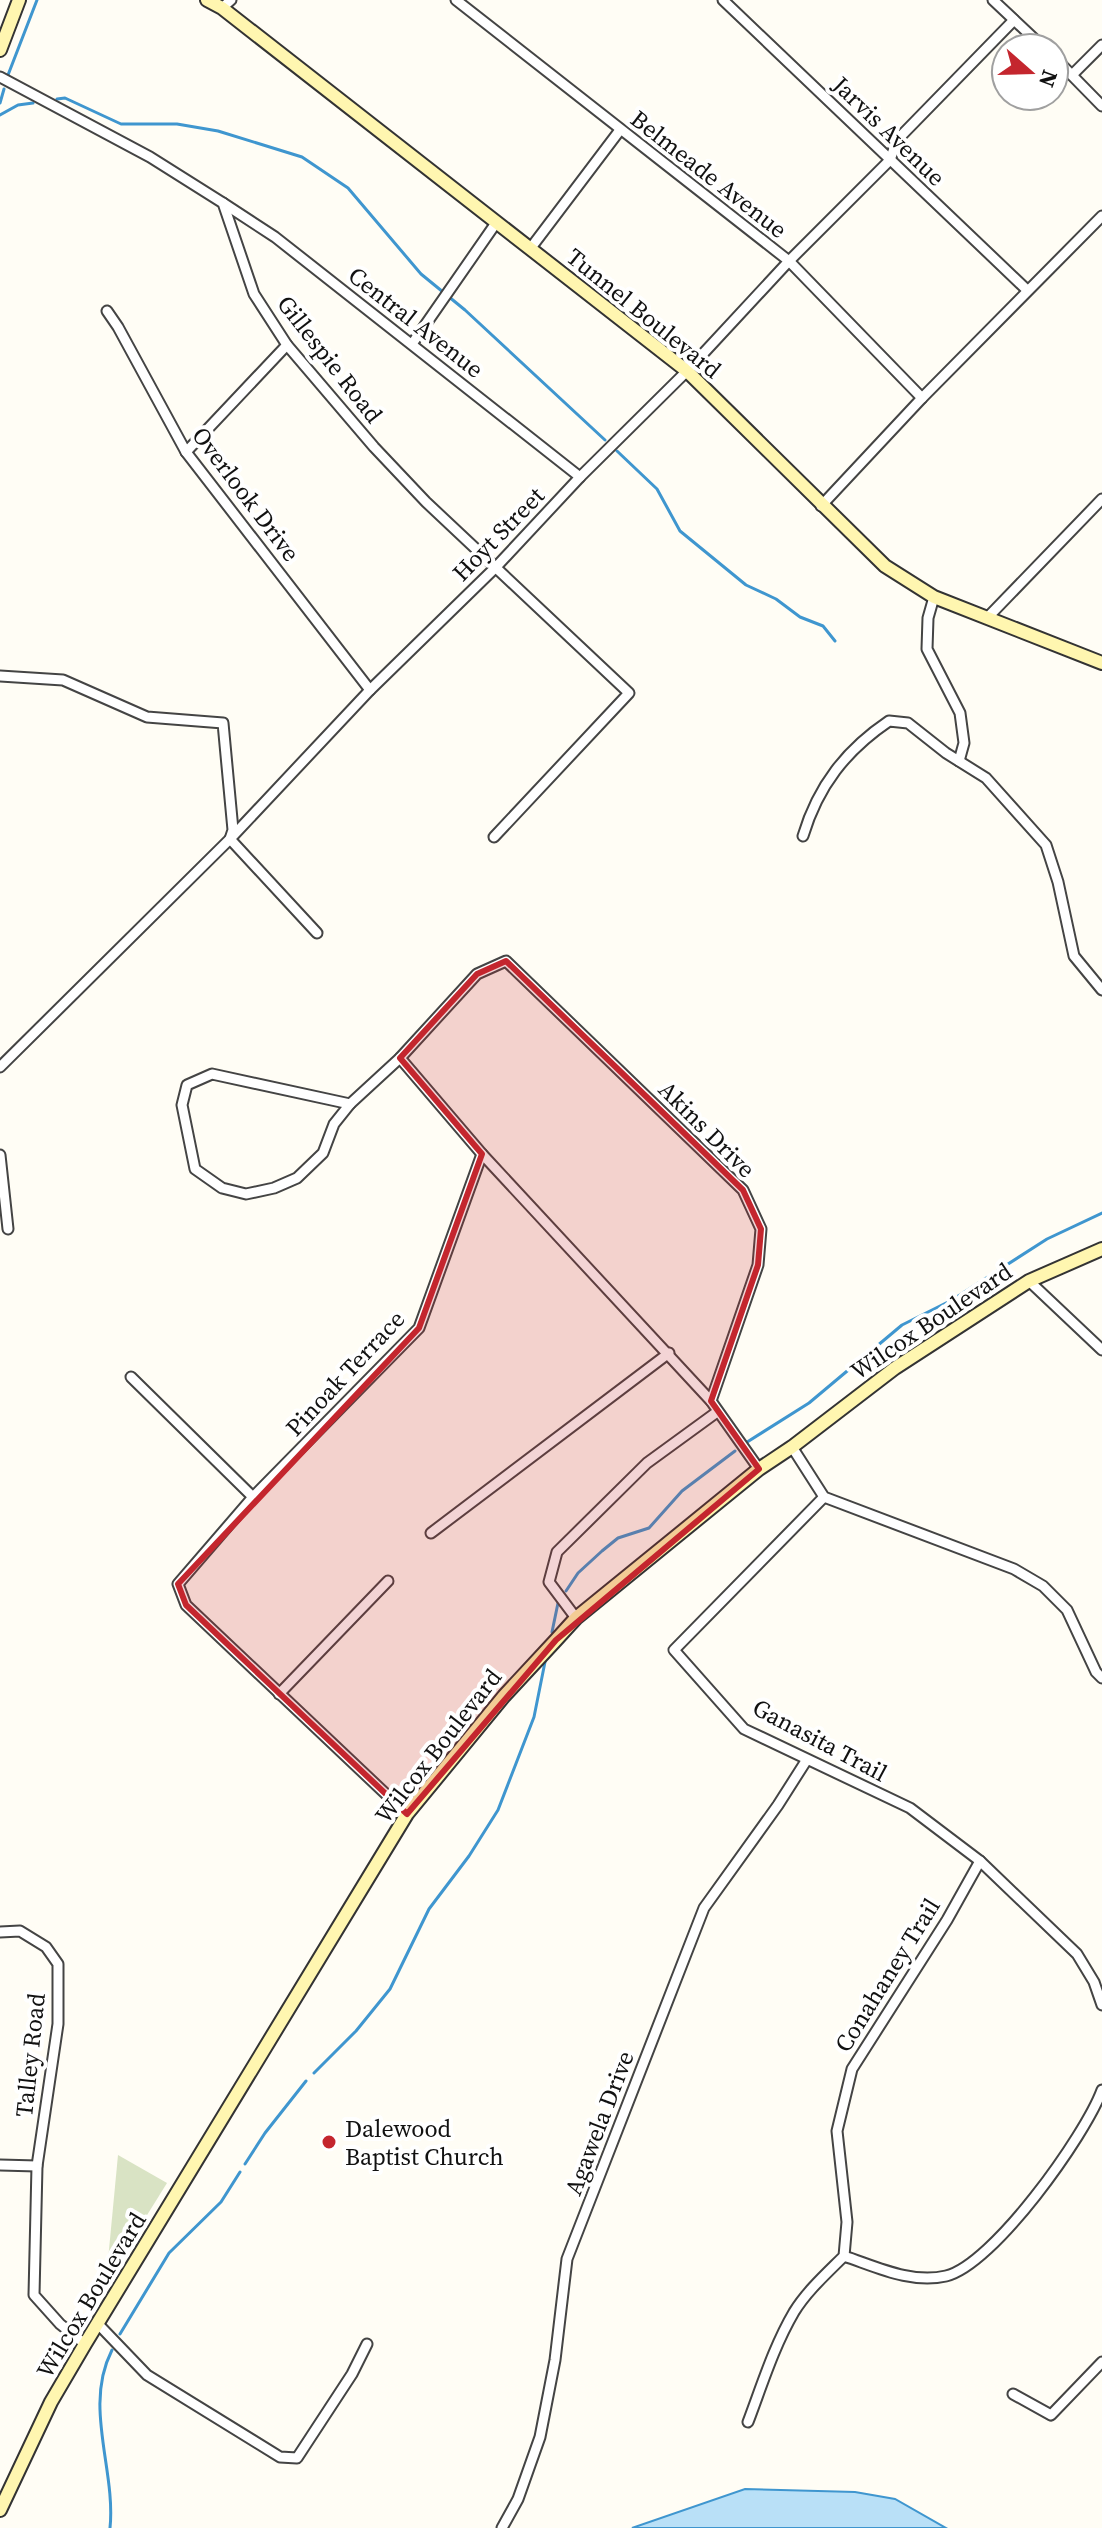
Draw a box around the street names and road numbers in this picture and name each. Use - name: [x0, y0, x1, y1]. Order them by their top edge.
- street label: Jarvis Avenue: [825, 68, 953, 193]
- street label: Belmeade Avenue: [624, 102, 794, 246]
- street label: Tunnel Boulevard: [560, 240, 729, 386]
- street label: Central Avenue: [342, 259, 490, 385]
- street label: Gillespie Road: [270, 288, 391, 430]
- street label: Overlook Drive: [184, 420, 308, 568]
- street label: Hoyt Street: [445, 479, 551, 588]
- street label: Akins Drive: [651, 1073, 763, 1185]
- street label: Wilcox Boulevard: [844, 1255, 1018, 1387]
- street label: Pinoak Terrace: [278, 1303, 412, 1443]
- street label: Wilcox Boulevard: [367, 1661, 509, 1830]
- street label: Ganasita Trail: [747, 1691, 893, 1789]
- street label: Conahaney Trail: [826, 1892, 948, 2058]
- street label: Talley Road: [7, 1991, 53, 2119]
- street label: Agawela Drive: [556, 2046, 642, 2200]
- street label: Wilcox Boulevard: [28, 2206, 154, 2384]

